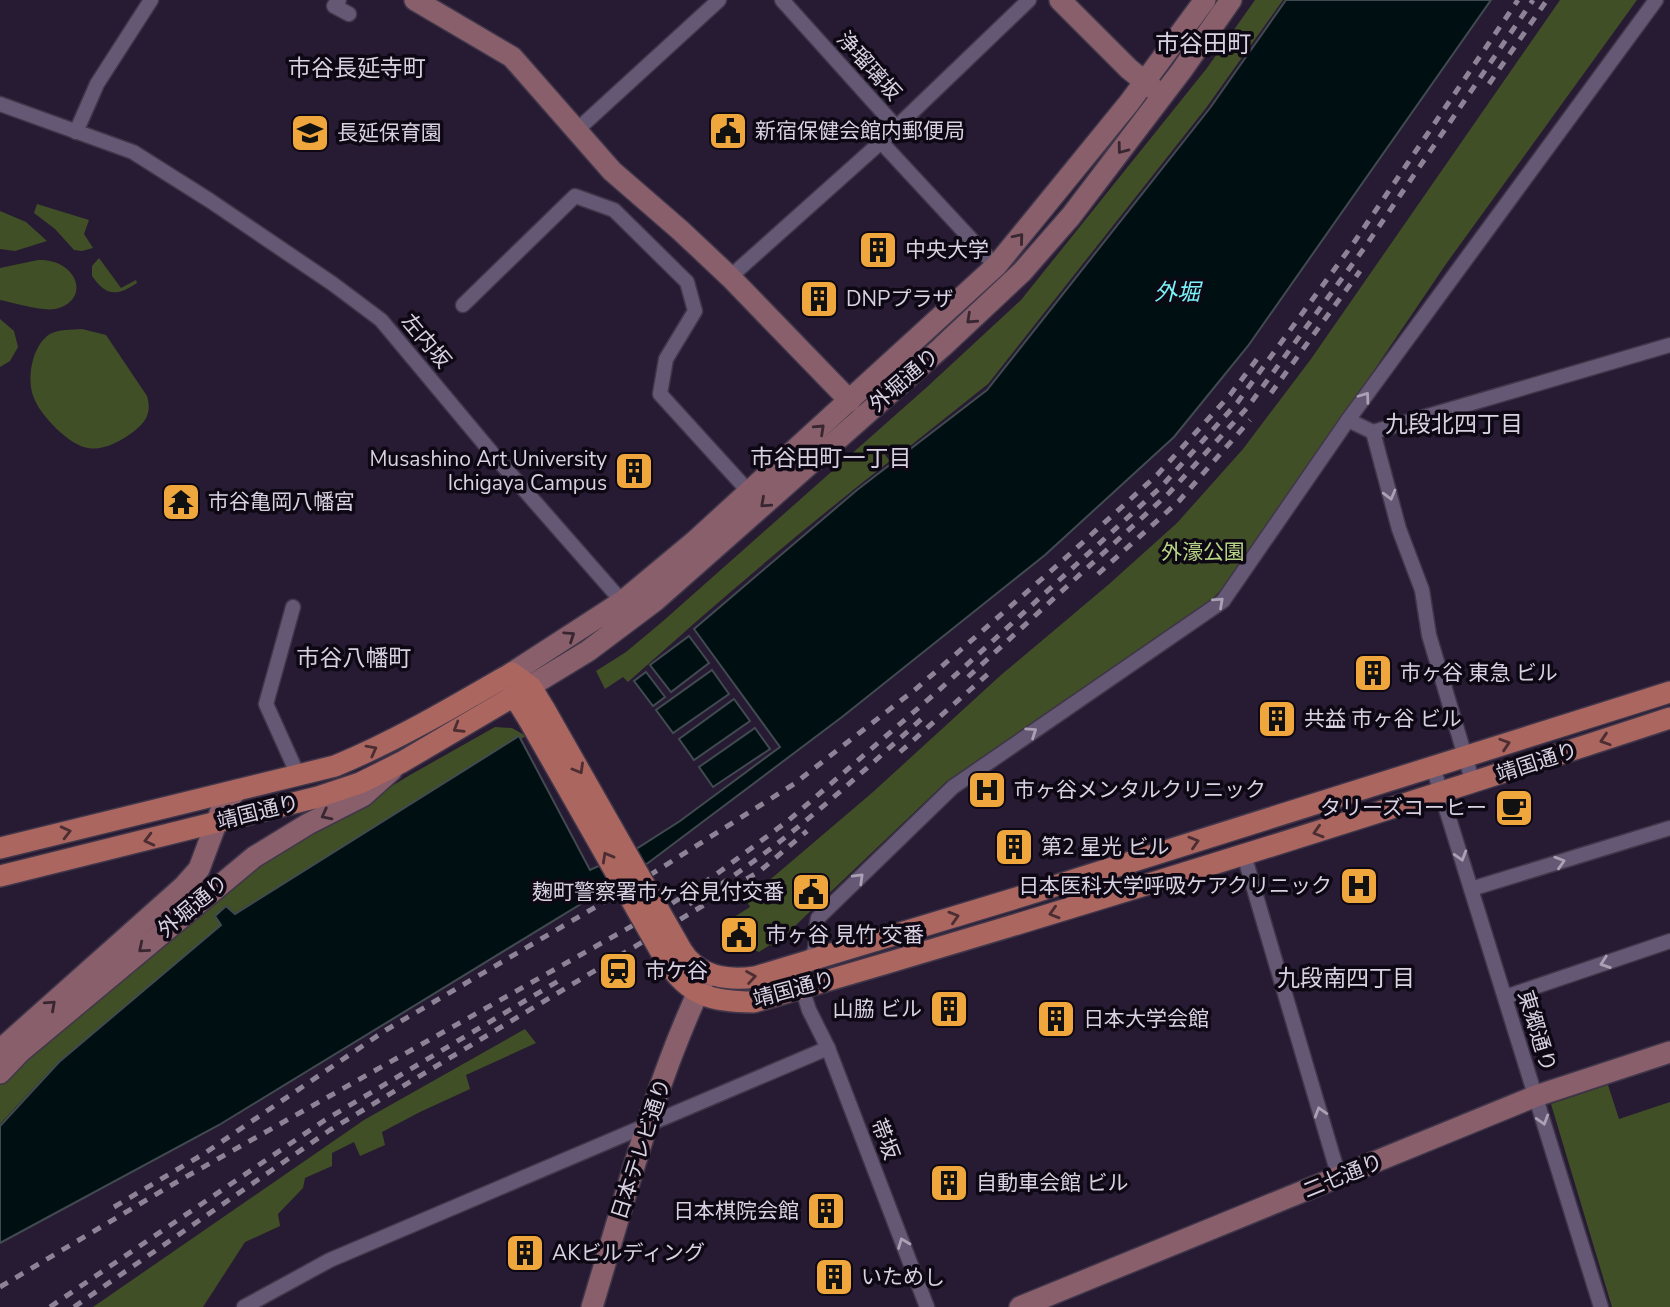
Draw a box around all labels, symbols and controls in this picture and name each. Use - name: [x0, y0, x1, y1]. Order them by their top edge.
- street label: 浄瑠璃坂: [830, 25, 908, 107]
- district label: 市谷田町: [1155, 28, 1251, 60]
- district label: 市谷長延寺町: [288, 53, 426, 84]
- public building icon: 新宿保健会館内郵便局: [707, 110, 749, 152]
- school or university icon: 長延保育園: [289, 112, 331, 154]
- place label: 新宿保健会館内郵便局: [755, 117, 965, 145]
- place label: 長延保育園: [337, 119, 442, 147]
- one-way arrow: [1117, 142, 1130, 154]
- building icon: 中央大学: [857, 229, 899, 271]
- one-way arrow: [1011, 233, 1023, 246]
- place label: 中央大学: [905, 236, 989, 264]
- water label: 外堀: [1154, 277, 1203, 308]
- building icon: DNPプラザ: [798, 278, 840, 320]
- place label: DNPプラザ: [846, 285, 953, 313]
- street label: 左内坂: [395, 308, 457, 374]
- one-way arrow: [966, 311, 979, 324]
- street label: 外堀通り: [863, 342, 945, 418]
- one-way arrow: [1357, 393, 1369, 405]
- district label: 九段北四丁目: [1385, 409, 1523, 440]
- one-way arrow: [812, 424, 825, 437]
- district label: 市谷田町一丁目: [751, 443, 912, 474]
- place label: Musashino Art University Ichigaya Campus: [369, 445, 607, 497]
- building icon: Musashino Art University Ichigaya Campus: [613, 450, 655, 492]
- temple icon: 市谷亀岡八幡宮: [160, 481, 202, 523]
- place label: 市谷亀岡八幡宮: [208, 488, 355, 516]
- one-way arrow: [1382, 489, 1396, 501]
- one-way arrow: [760, 495, 773, 507]
- park label: 外濠公園: [1161, 538, 1245, 566]
- one-way arrow: [1211, 598, 1224, 610]
- one-way arrow: [562, 632, 575, 644]
- district label: 市谷八幡町: [297, 643, 412, 674]
- building icon: 市ヶ谷 東急 ビル: [1352, 652, 1394, 694]
- place label: 市ヶ谷 東急 ビル: [1400, 659, 1558, 687]
- building icon: 共益 市ヶ谷 ビル: [1256, 698, 1298, 740]
- place label: 共益 市ヶ谷 ビル: [1304, 705, 1462, 733]
- one-way arrow: [452, 720, 465, 733]
- one-way arrow: [1024, 728, 1037, 740]
- one-way arrow: [1599, 732, 1612, 746]
- street label: 靖国通り: [1493, 736, 1581, 788]
- one-way arrow: [1499, 738, 1511, 753]
- one-way arrow: [365, 744, 377, 758]
- one-way arrow: [571, 762, 584, 775]
- hospital icon: 市ヶ谷メンタルクリニック: [966, 769, 1008, 811]
- place label: 市ヶ谷メンタルクリニック: [1014, 776, 1266, 804]
- cafe icon: タリーズコーヒー: [1493, 787, 1535, 829]
- street label: 靖国通り: [214, 788, 302, 836]
- place label: タリーズコーヒー: [1320, 794, 1487, 822]
- one-way arrow: [321, 806, 333, 820]
- one-way arrow: [1313, 823, 1325, 838]
- one-way arrow: [60, 825, 72, 840]
- building icon: 第2 星光 ビル: [993, 826, 1035, 868]
- one-way arrow: [143, 832, 155, 846]
- place label: 第2 星光 ビル: [1041, 833, 1169, 861]
- one-way arrow: [1188, 836, 1200, 851]
- one-way arrow: [1452, 850, 1467, 862]
- one-way arrow: [602, 852, 615, 865]
- one-way arrow: [1553, 856, 1566, 870]
- hospital icon: 日本医科大学呼吸ケアクリニック: [1338, 865, 1380, 907]
- street label: 外堀通り: [152, 868, 234, 944]
- public building icon: 麹町警察署市ヶ谷見付交番: [790, 871, 832, 913]
- place label: 日本医科大学呼吸ケアクリニック: [1018, 872, 1332, 900]
- one-way arrow: [851, 874, 863, 886]
- place label: 麹町警察署市ヶ谷見付交番: [532, 878, 784, 906]
- one-way arrow: [1049, 905, 1061, 920]
- one-way arrow: [948, 911, 960, 926]
- public building icon: 市ヶ谷 見竹 交番: [718, 914, 760, 956]
- place label: 市ヶ谷 見竹 交番: [766, 921, 924, 949]
- one-way arrow: [138, 940, 151, 952]
- station icon: 市ケ谷: [597, 950, 639, 992]
- one-way arrow: [1600, 955, 1612, 969]
- place label: 市ケ谷: [645, 957, 708, 985]
- district label: 九段南四丁目: [1277, 963, 1415, 994]
- street label: 靖国通り: [750, 965, 838, 1013]
- one-way arrow: [745, 970, 757, 985]
- street label: 東郷通り: [1511, 987, 1563, 1075]
- building icon: 山脇 ビル: [928, 988, 970, 1030]
- place label: 山脇 ビル: [833, 995, 922, 1023]
- building icon: 日本大学会館: [1035, 998, 1077, 1040]
- one-way arrow: [43, 1001, 56, 1013]
- place label: 日本大学会館: [1083, 1005, 1209, 1033]
- street label: 日本テレビ通り: [605, 1075, 677, 1223]
- one-way arrow: [1314, 1106, 1329, 1118]
- one-way arrow: [1535, 1113, 1549, 1126]
- street label: 帯坂: [864, 1114, 906, 1164]
- street label: 二七通り: [1299, 1147, 1387, 1205]
- building icon: 自動車会館 ビル: [928, 1162, 970, 1204]
- place label: 自動車会館 ビル: [976, 1169, 1128, 1197]
- building icon: 日本棋院会館: [805, 1190, 847, 1232]
- place label: 日本棋院会館: [673, 1197, 799, 1225]
- building icon: AKビルディング: [504, 1232, 546, 1274]
- one-way arrow: [897, 1238, 911, 1250]
- place label: AKビルディング: [552, 1239, 705, 1267]
- building icon: いためし: [813, 1256, 855, 1298]
- place label: いためし: [861, 1263, 945, 1291]

